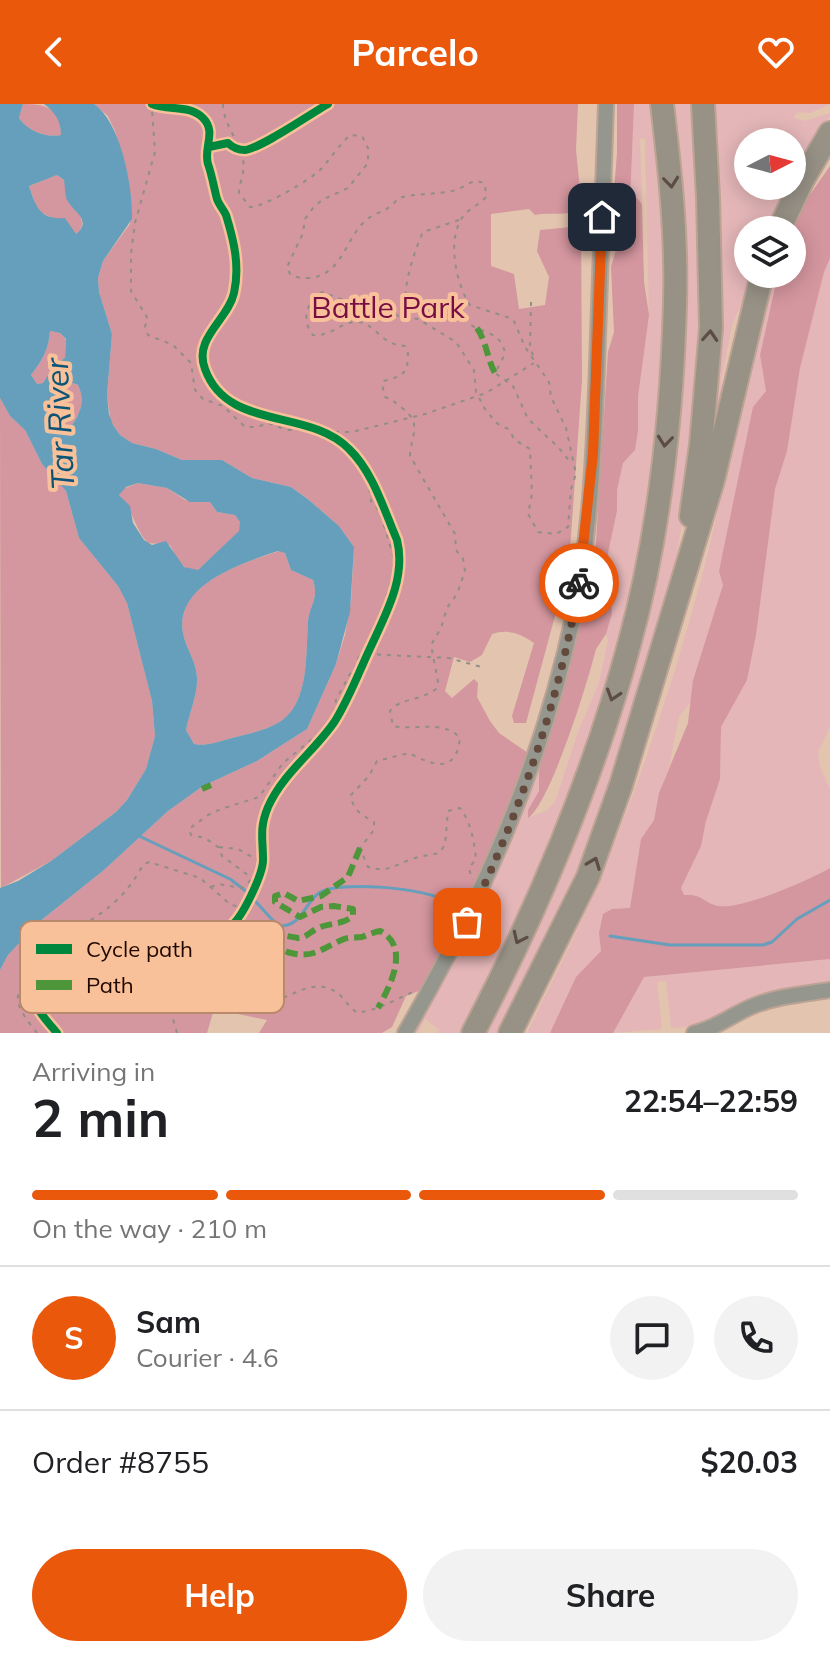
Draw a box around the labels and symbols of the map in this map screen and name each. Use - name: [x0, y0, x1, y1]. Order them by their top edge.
- north arrow: [734, 128, 806, 200]
- one-way arrow: [662, 175, 679, 188]
- pin: [568, 183, 636, 251]
- park label: Battle Park: [311, 288, 465, 326]
- one-way arrow: [701, 329, 718, 342]
- water label: Tar River: [36, 356, 82, 491]
- one-way arrow: [656, 435, 673, 448]
- courier: [539, 543, 619, 623]
- one-way arrow: [606, 687, 622, 701]
- one-way arrow: [584, 857, 601, 871]
- pin: [433, 888, 501, 956]
- legend: [20, 921, 284, 1013]
- one-way arrow: [513, 929, 529, 944]
- text: Cycle path: [86, 935, 193, 963]
- text: Path: [86, 971, 134, 999]

